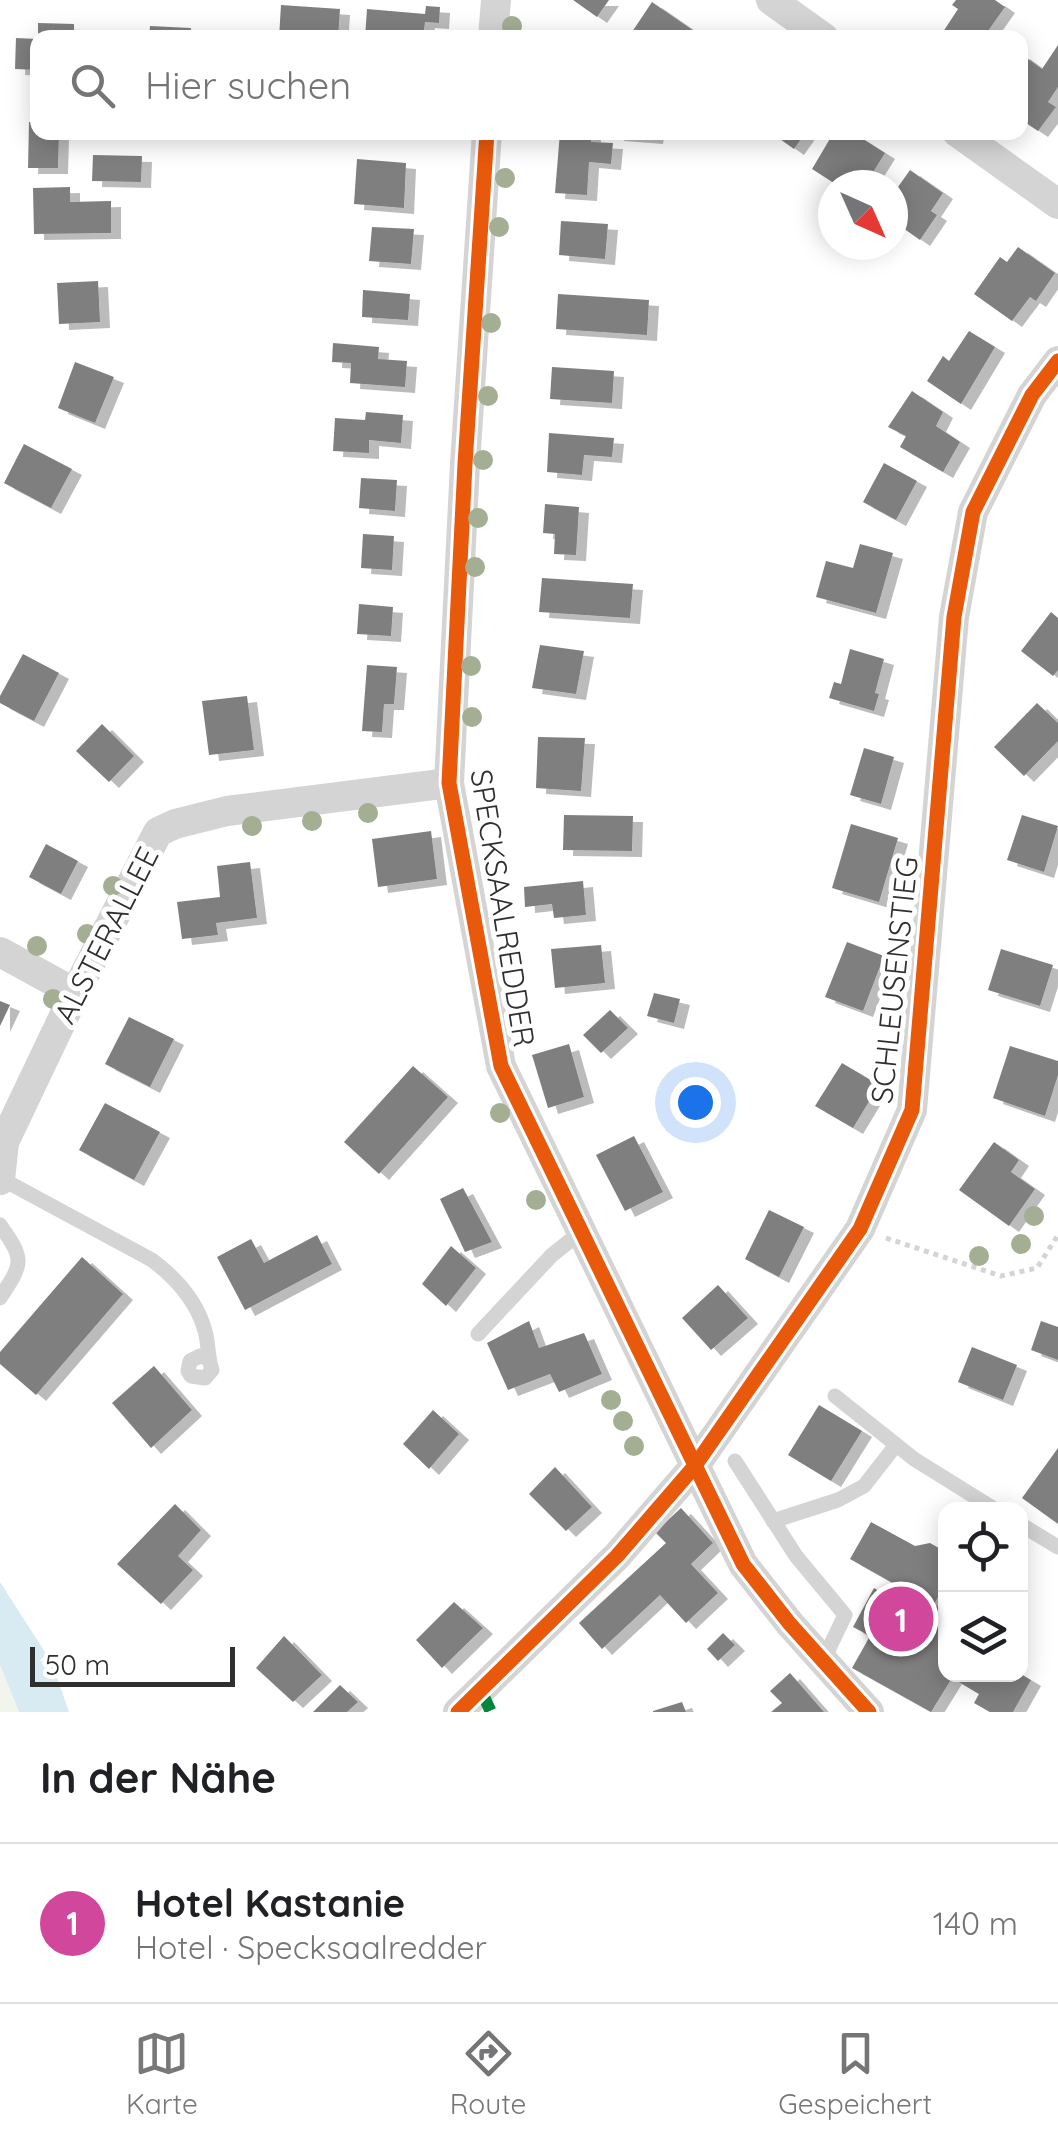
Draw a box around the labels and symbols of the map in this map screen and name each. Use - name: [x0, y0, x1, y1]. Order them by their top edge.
- north arrow: [818, 170, 908, 260]
- street label: SPECKSAALREDDER: [462, 767, 544, 1049]
- street label: ALSTERALLEE: [45, 840, 167, 1030]
- street label: SCHLEUSENSTIEG: [862, 855, 926, 1105]
- your location: [670, 1077, 721, 1128]
- pin: 1: [868, 1582, 934, 1656]
- scale bar: [30, 1642, 235, 1686]

